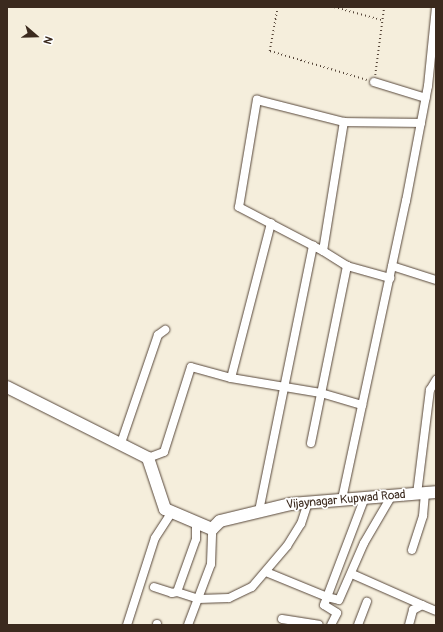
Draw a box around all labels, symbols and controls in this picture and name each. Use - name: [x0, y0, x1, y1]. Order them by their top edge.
- north arrow: [16, 16, 56, 56]
- text: N: [40, 35, 55, 46]
- street label: Vijaynagar Kupwad Road: [286, 488, 406, 512]

